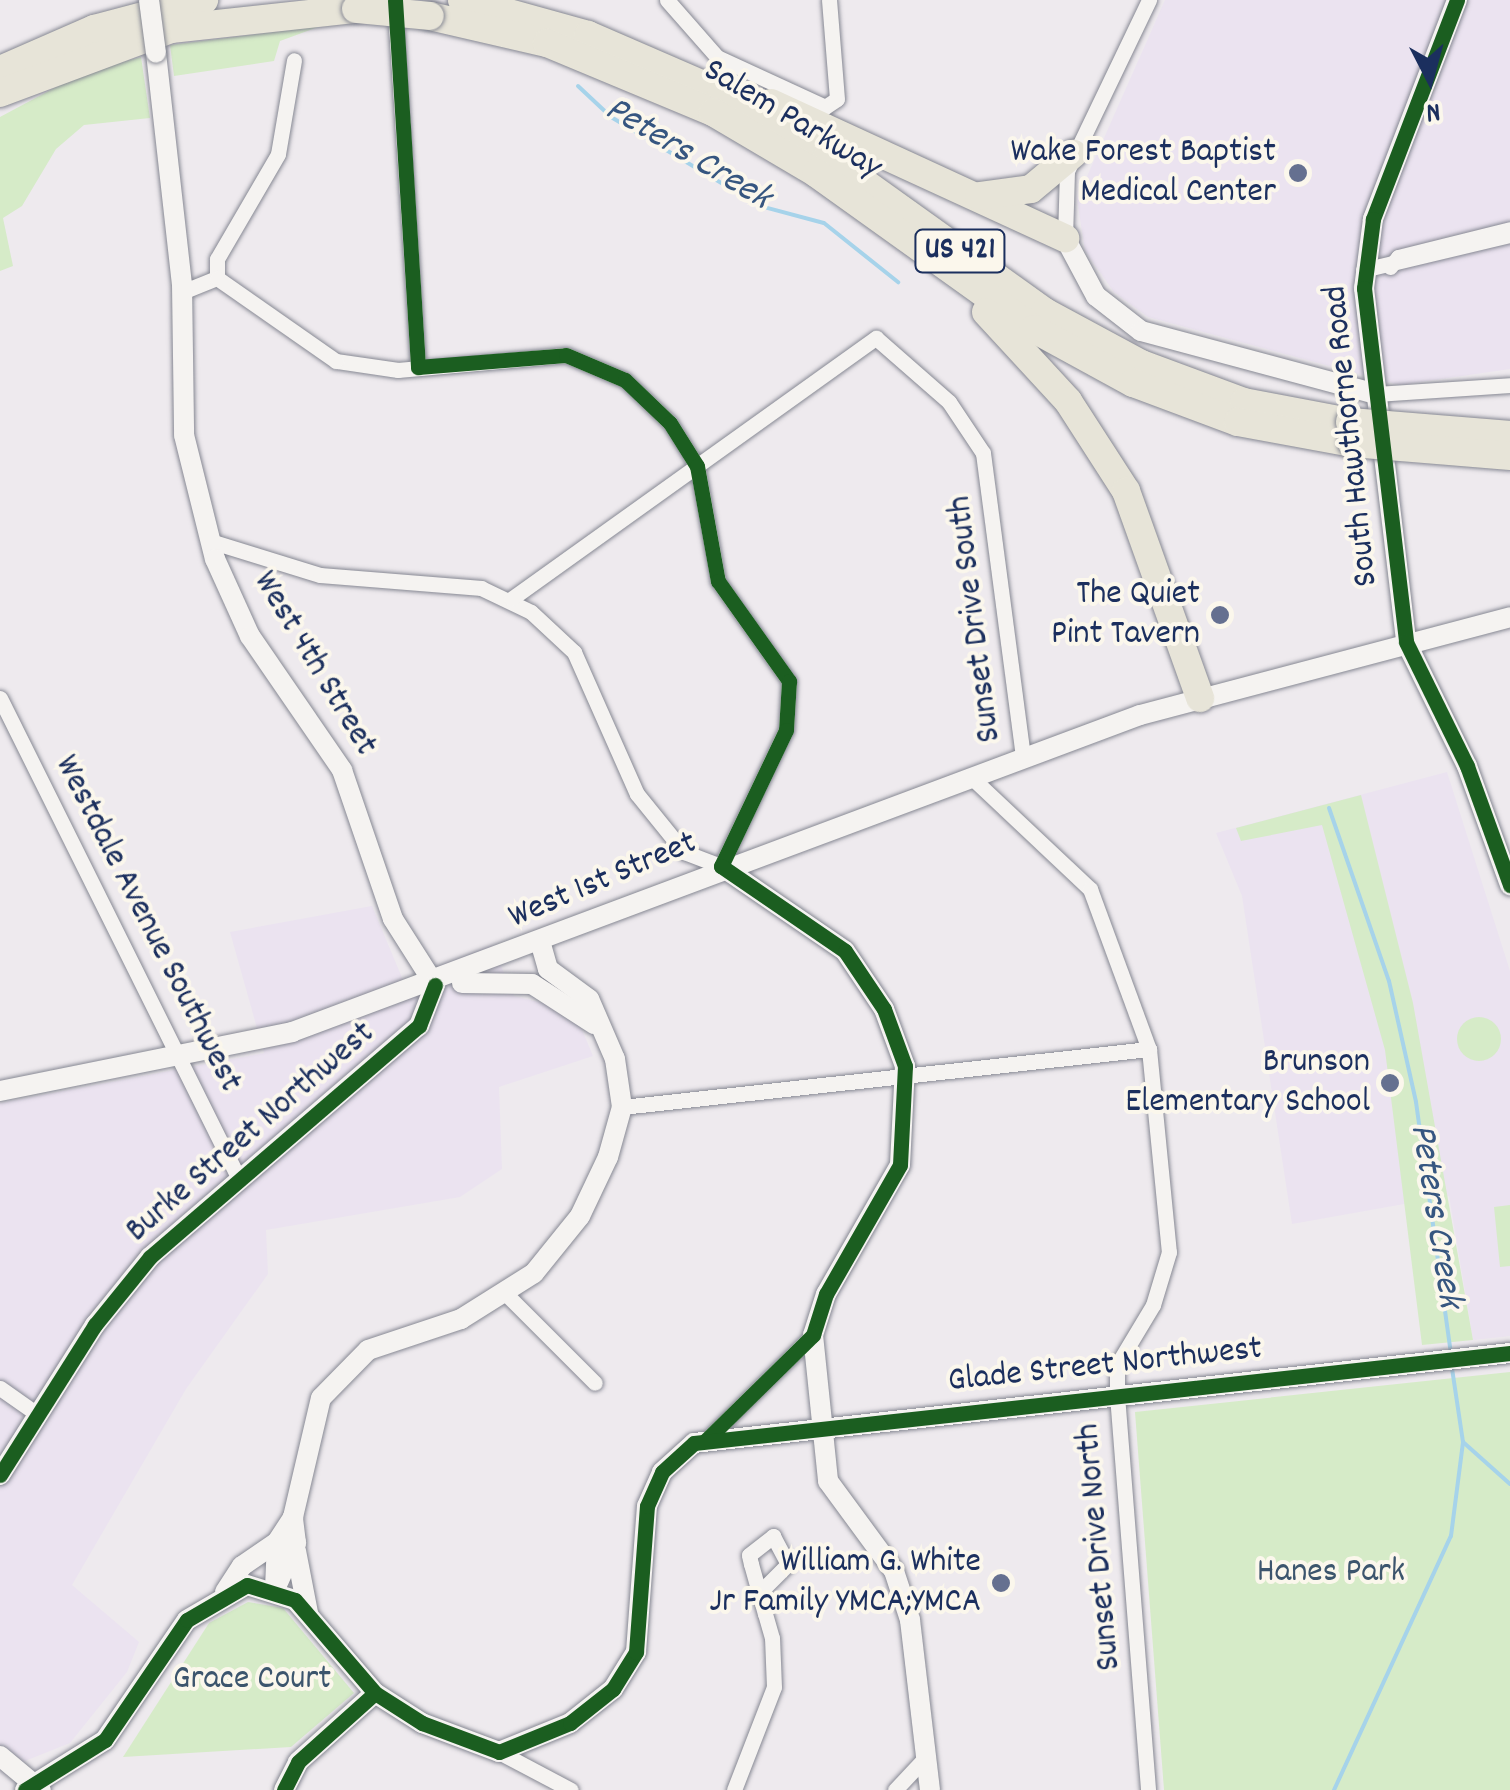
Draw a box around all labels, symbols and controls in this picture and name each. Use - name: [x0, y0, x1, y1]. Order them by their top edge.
- north arrow: [1380, 30, 1480, 130]
- street label: Salem Parkway: [695, 50, 889, 190]
- water label: Peters Creek: [596, 88, 778, 222]
- text: N: [1424, 89, 1442, 130]
- place label: Wake Forest Baptist Medical Center: [1010, 132, 1276, 214]
- marker: Wake Forest Baptist Medical Center: [1285, 160, 1311, 186]
- road number: US 421: [912, 224, 1008, 278]
- street label: South Hawthorne Road: [1315, 283, 1389, 589]
- street label: Sunset Drive South: [940, 493, 1012, 745]
- street label: West 4th Street: [243, 564, 385, 764]
- place label: The Quiet Pint Tavern: [1051, 574, 1200, 656]
- marker: The Quiet Pint Tavern: [1209, 604, 1231, 626]
- street label: Westdale Avenue Southwest: [44, 749, 250, 1099]
- street label: West 1st Street: [503, 823, 703, 939]
- street label: Burke Street Northwest: [118, 1014, 384, 1252]
- place label: Brunson Elementary School: [1125, 1042, 1370, 1124]
- marker: Brunson Elementary School: [1379, 1072, 1401, 1094]
- water label: Peters Creek: [1397, 1121, 1471, 1311]
- street label: Glade Street Northwest: [946, 1329, 1264, 1403]
- street label: Sunset Drive North: [1068, 1422, 1132, 1672]
- place label: William G. White Jr Family YMCA;YMCA: [709, 1542, 981, 1624]
- park label: Hanes Park: [1257, 1552, 1405, 1594]
- marker: William G. White Jr Family YMCA;YMCA: [990, 1572, 1012, 1594]
- park label: Grace Court: [173, 1659, 331, 1701]

